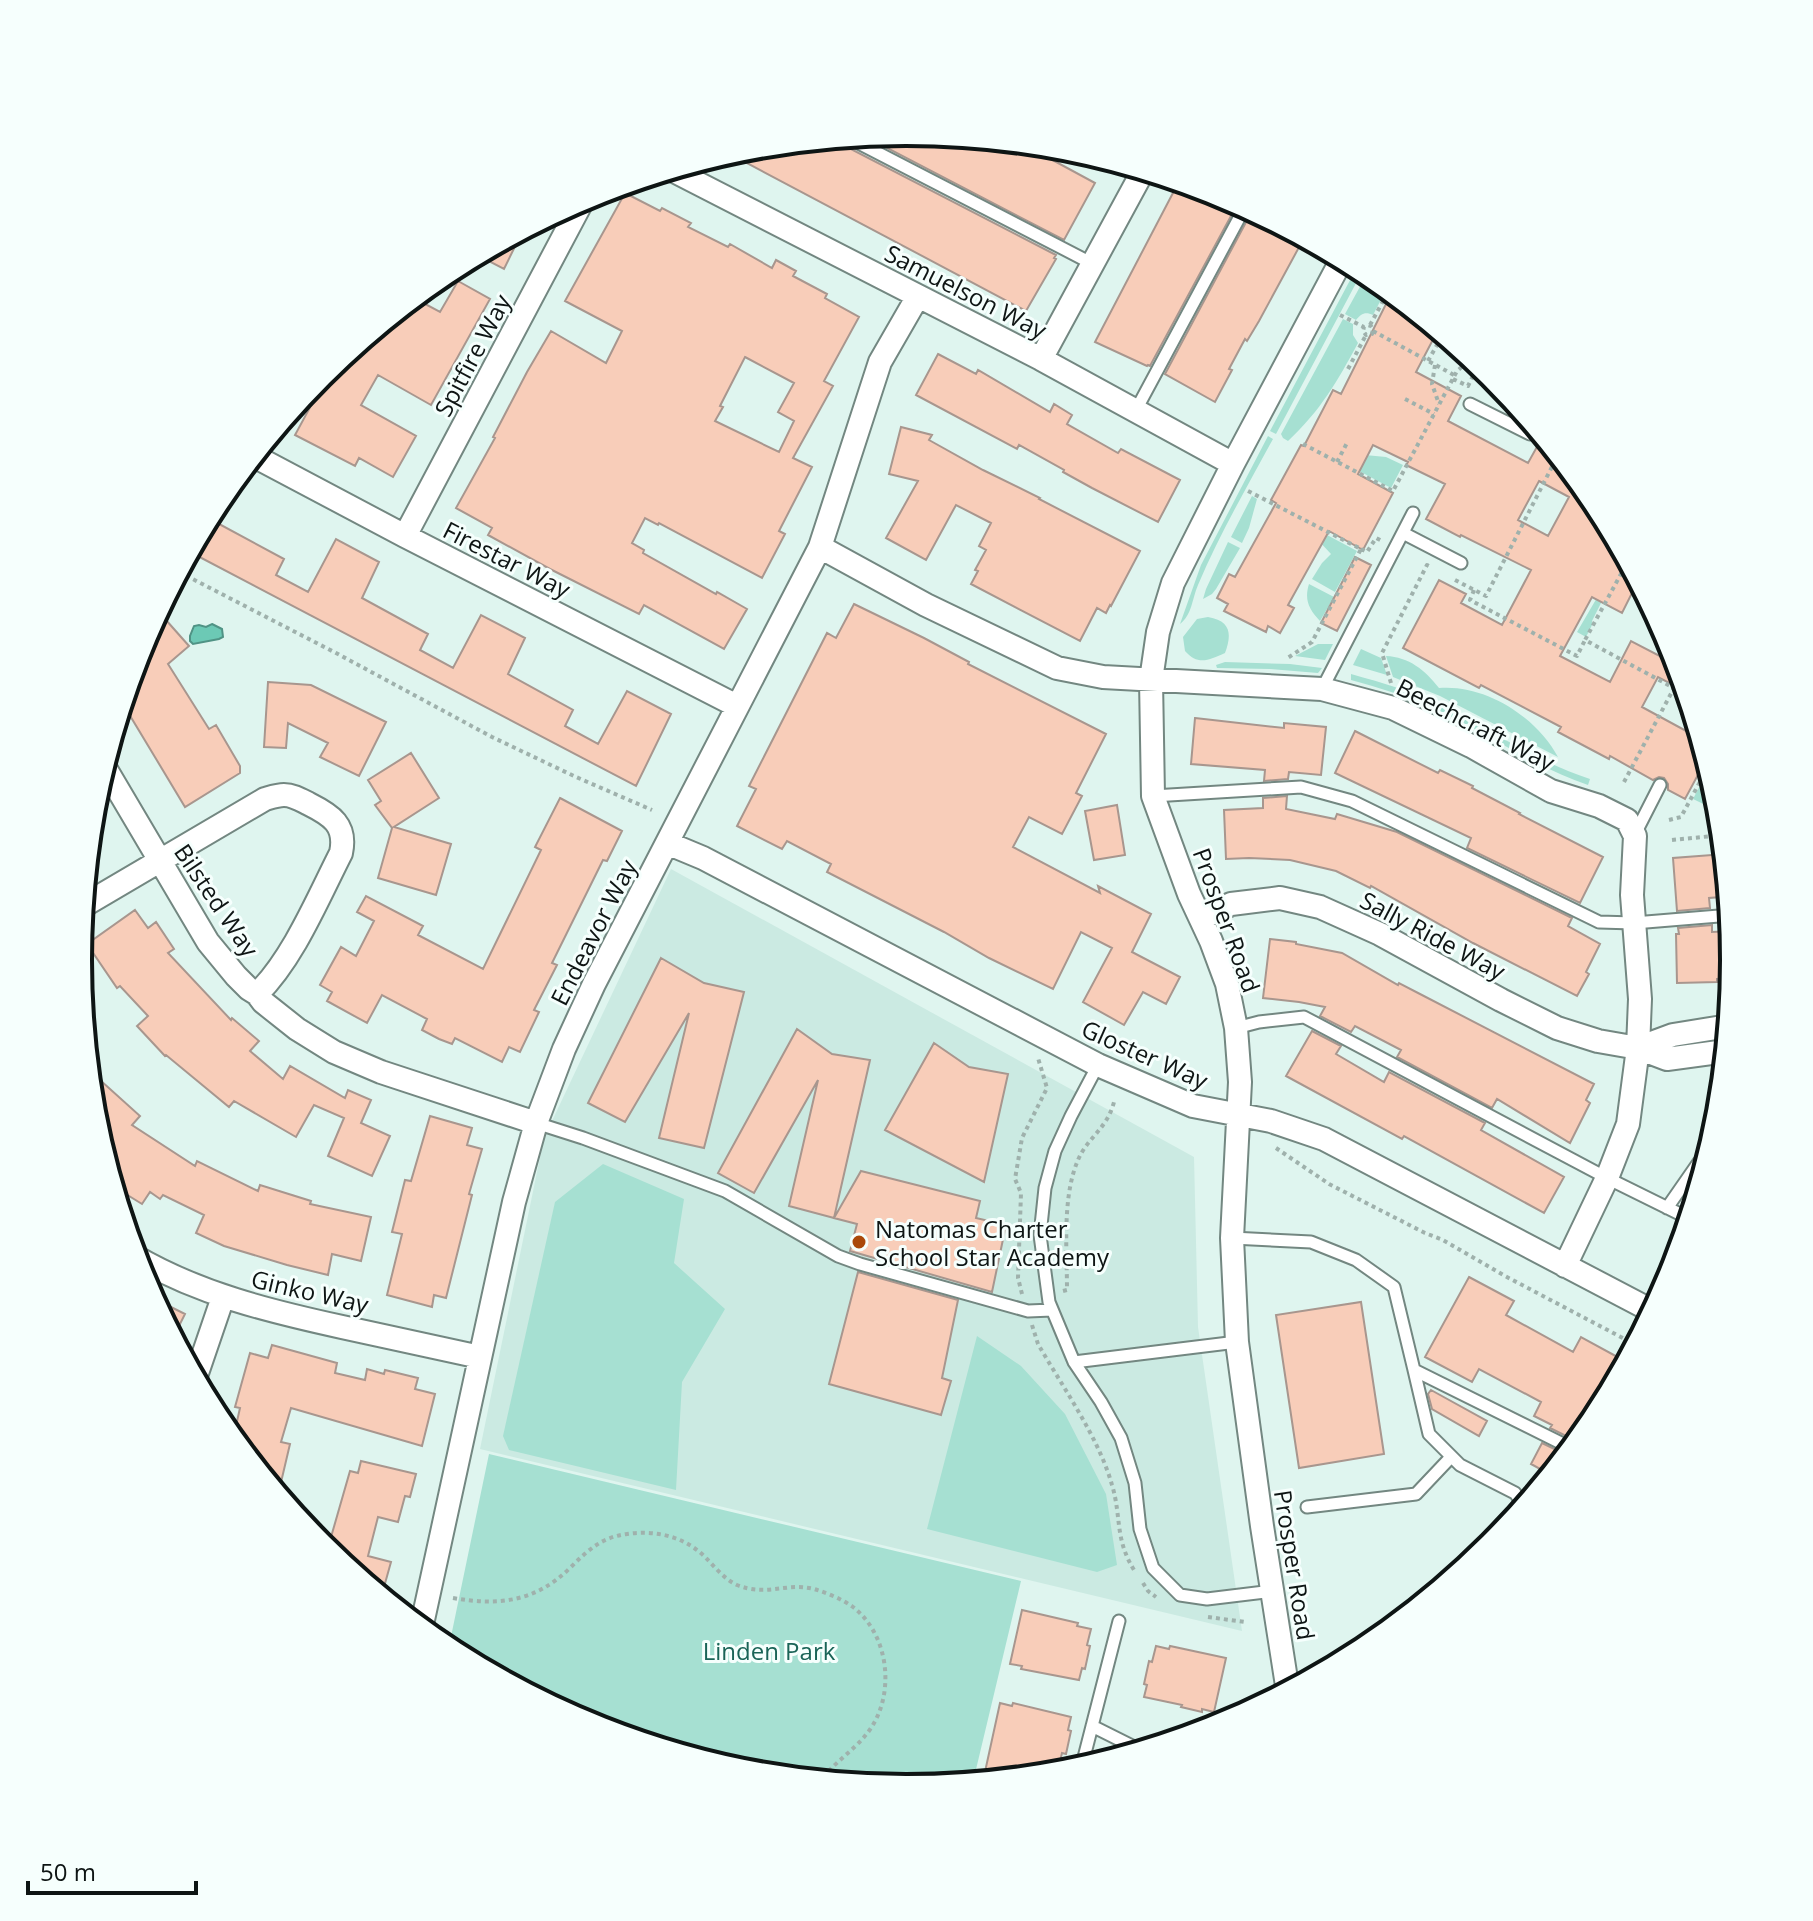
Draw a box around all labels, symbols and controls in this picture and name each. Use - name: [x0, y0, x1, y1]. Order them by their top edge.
- street label: Samuelson Way: [880, 236, 1053, 346]
- street label: Spitfire Way: [426, 287, 518, 422]
- street label: Firestar Way: [438, 513, 577, 606]
- street label: Beechcraft Way: [1391, 670, 1562, 779]
- street label: Bilsted Way: [167, 837, 267, 964]
- street label: Prosper Road: [1186, 843, 1268, 997]
- street label: Endeavor Way: [542, 853, 644, 1011]
- street label: Sally Ride Way: [1355, 883, 1512, 988]
- street label: Gloster Way: [1077, 1011, 1214, 1097]
- place label: Natomas Charter School Star Academy: [875, 1212, 1110, 1273]
- marker: Natomas Charter School Star Academy: [850, 1233, 868, 1251]
- street label: Ginko Way: [248, 1262, 373, 1321]
- street label: Prosper Road: [1267, 1488, 1323, 1642]
- park label: Linden Park: [703, 1634, 836, 1667]
- scale bar: [28, 1845, 196, 1895]
- text: 50 m: [40, 1855, 96, 1888]

